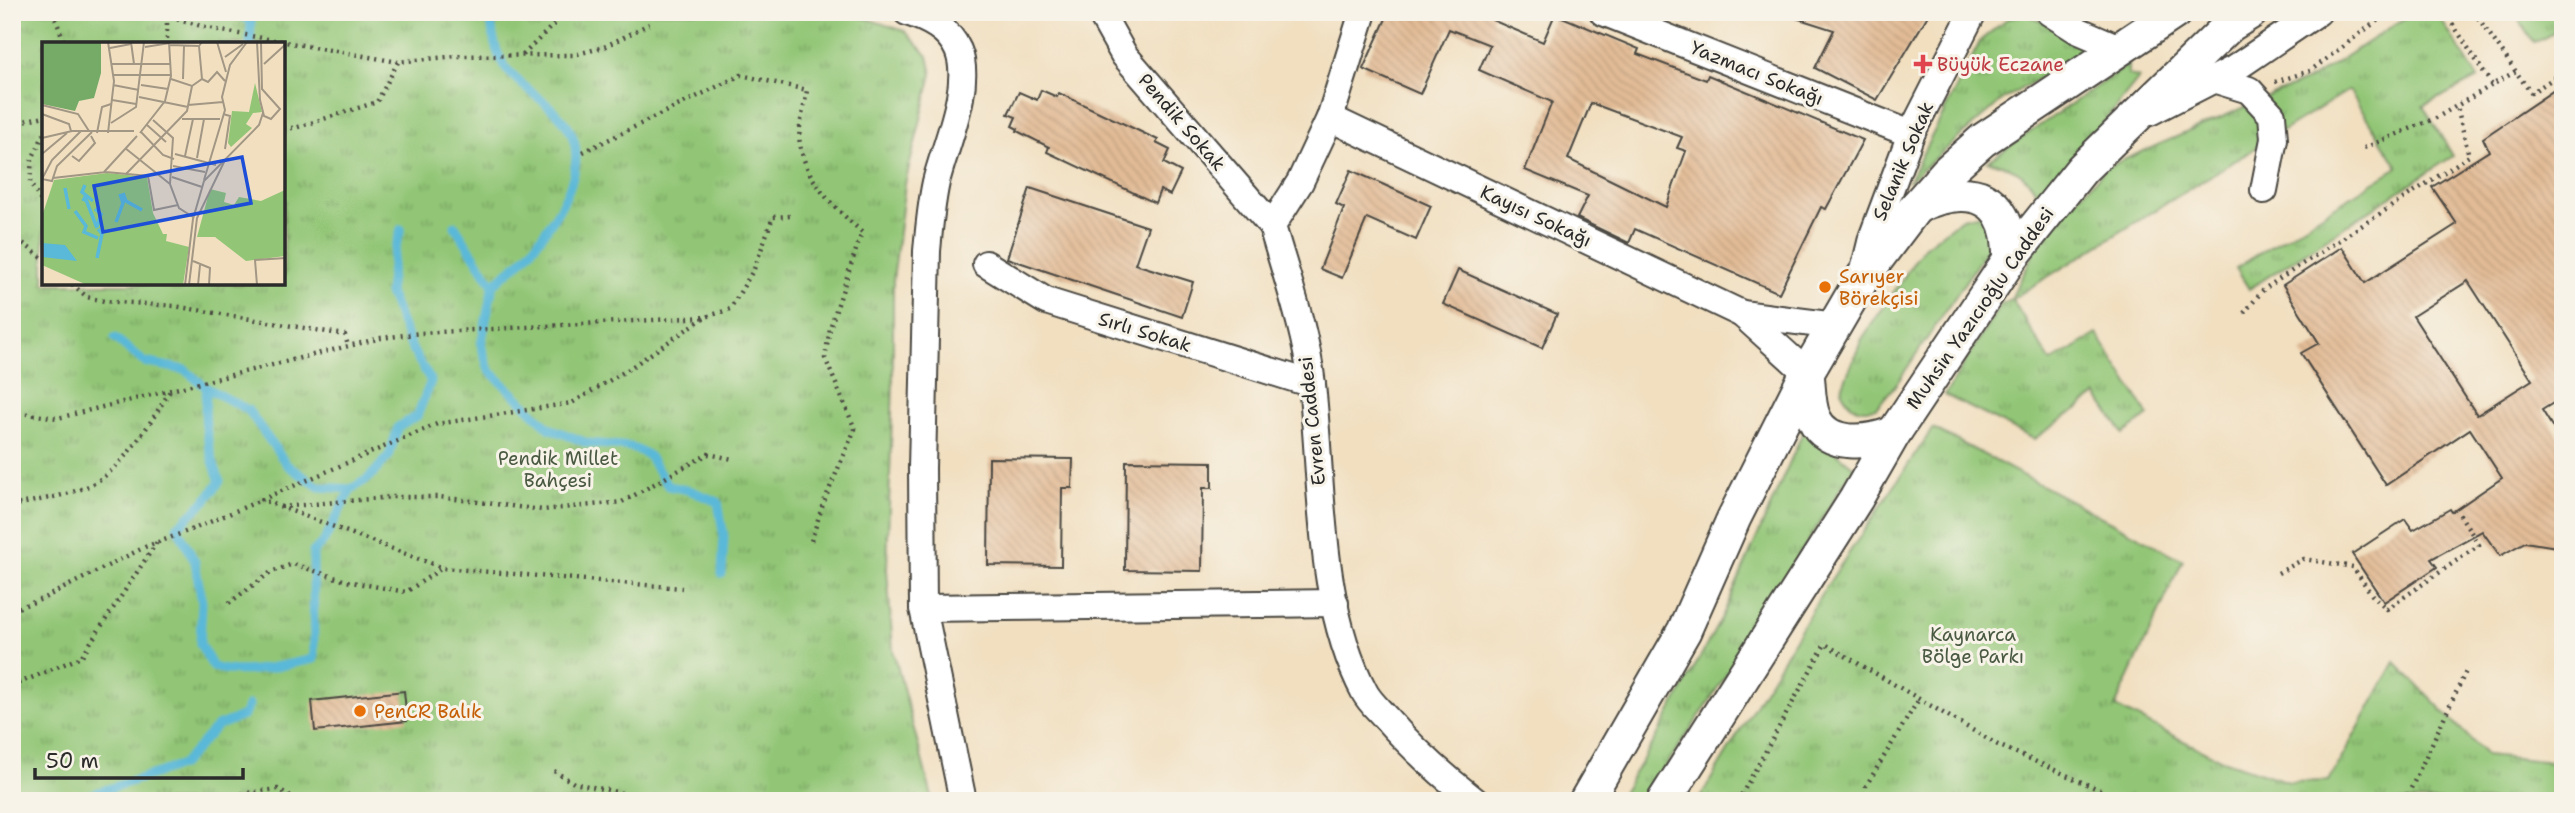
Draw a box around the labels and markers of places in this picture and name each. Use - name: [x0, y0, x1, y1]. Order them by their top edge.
- place label: Büyük Eczane: [1937, 52, 2064, 77]
- marker: Büyük Eczane: [1915, 56, 1931, 72]
- place label: Sarıyer Börekçisi: [1839, 264, 1919, 311]
- marker: Sarıyer Börekçisi: [1817, 279, 1833, 295]
- place label: PenCR Balık: [374, 699, 482, 724]
- marker: PenCR Balık: [352, 703, 368, 719]

